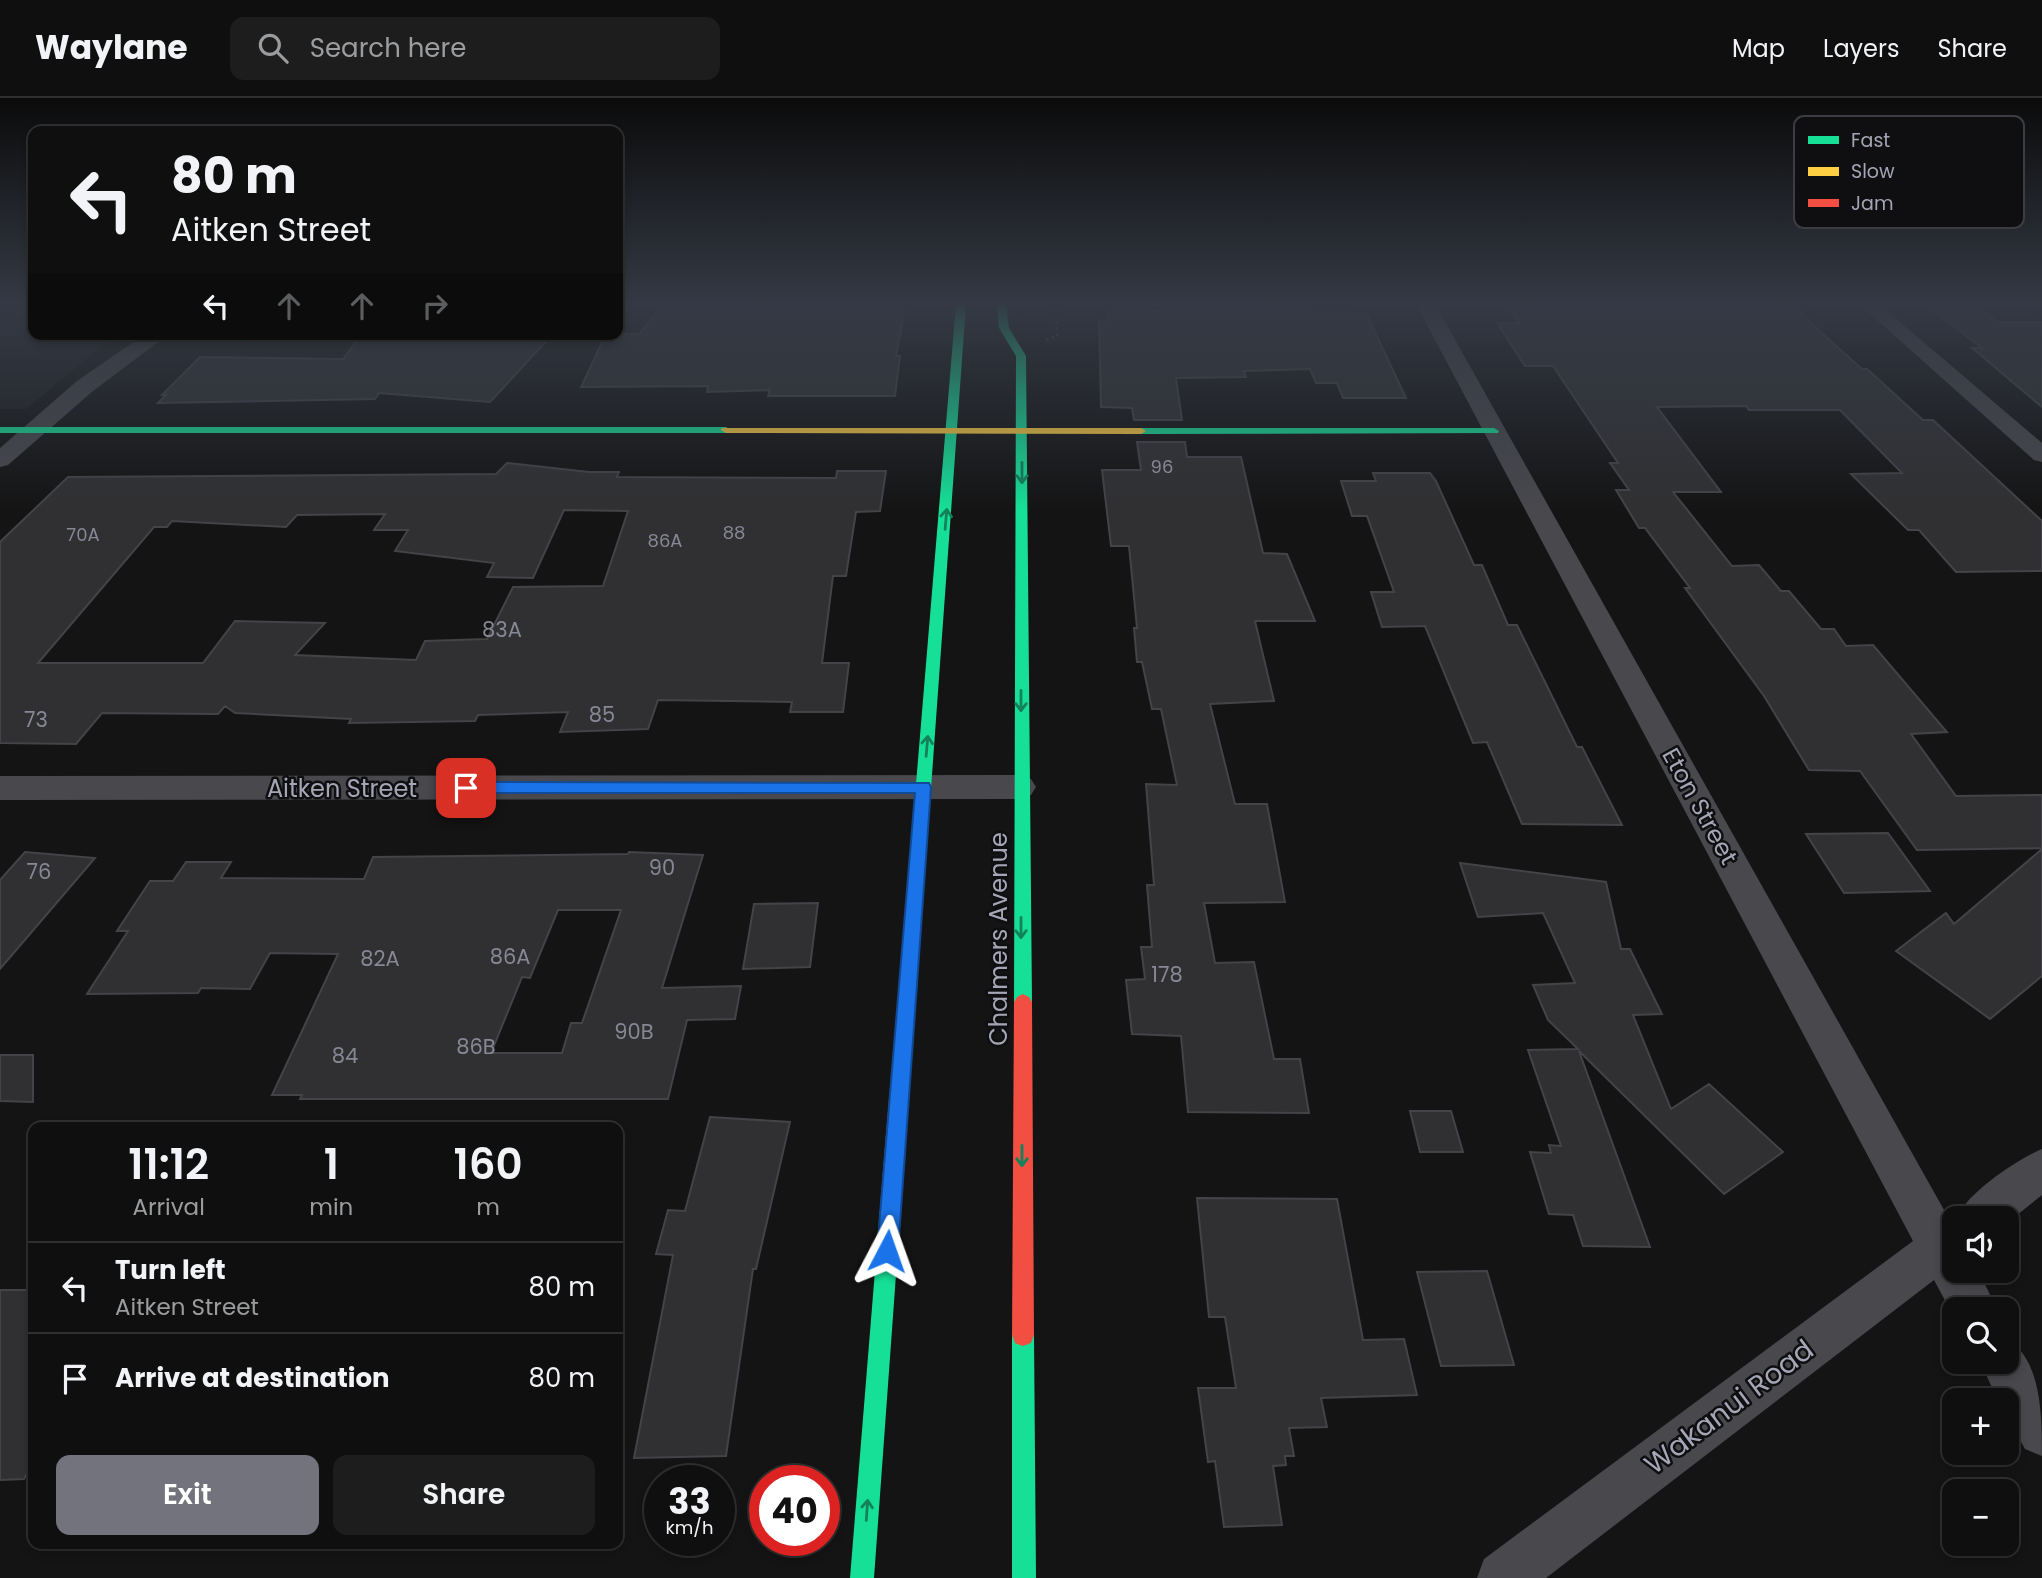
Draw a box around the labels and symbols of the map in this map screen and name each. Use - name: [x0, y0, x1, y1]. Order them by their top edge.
- legend: [1794, 116, 2024, 228]
- text: Fast: [1851, 127, 1890, 154]
- text: Slow: [1851, 158, 1895, 185]
- text: Jam: [1851, 190, 1893, 217]
- house number: 96: [1151, 454, 1173, 479]
- one-way arrow: [1015, 462, 1029, 485]
- one-way arrow: [940, 508, 953, 531]
- house number: 88: [723, 520, 745, 545]
- house number: 70A: [66, 522, 100, 547]
- house number: 86A: [648, 528, 682, 553]
- house number: 83A: [482, 615, 522, 644]
- one-way arrow: [1014, 689, 1028, 712]
- house number: 85: [589, 700, 615, 729]
- house number: 73: [24, 705, 48, 734]
- one-way arrow: [921, 735, 934, 758]
- street label: Eton Street: [1654, 742, 1746, 870]
- pin: [436, 758, 496, 818]
- street label: Aitken Street: [267, 772, 417, 805]
- street label: Chalmers Avenue: [982, 832, 1015, 1046]
- house number: 90: [649, 853, 675, 882]
- house number: 76: [27, 857, 51, 886]
- one-way arrow: [1014, 917, 1028, 940]
- house number: 86A: [490, 942, 530, 971]
- house number: 82A: [360, 944, 400, 973]
- house number: 178: [1151, 960, 1183, 989]
- house number: 90B: [614, 1017, 654, 1046]
- house number: 86B: [456, 1032, 496, 1061]
- house number: 84: [332, 1041, 358, 1070]
- one-way arrow: [1015, 1144, 1029, 1167]
- position arrow: [850, 1214, 924, 1288]
- street label: Wakanui Road: [1636, 1330, 1822, 1484]
- speed limit sign: 40: [749, 1465, 840, 1556]
- one-way arrow: [861, 1499, 874, 1522]

